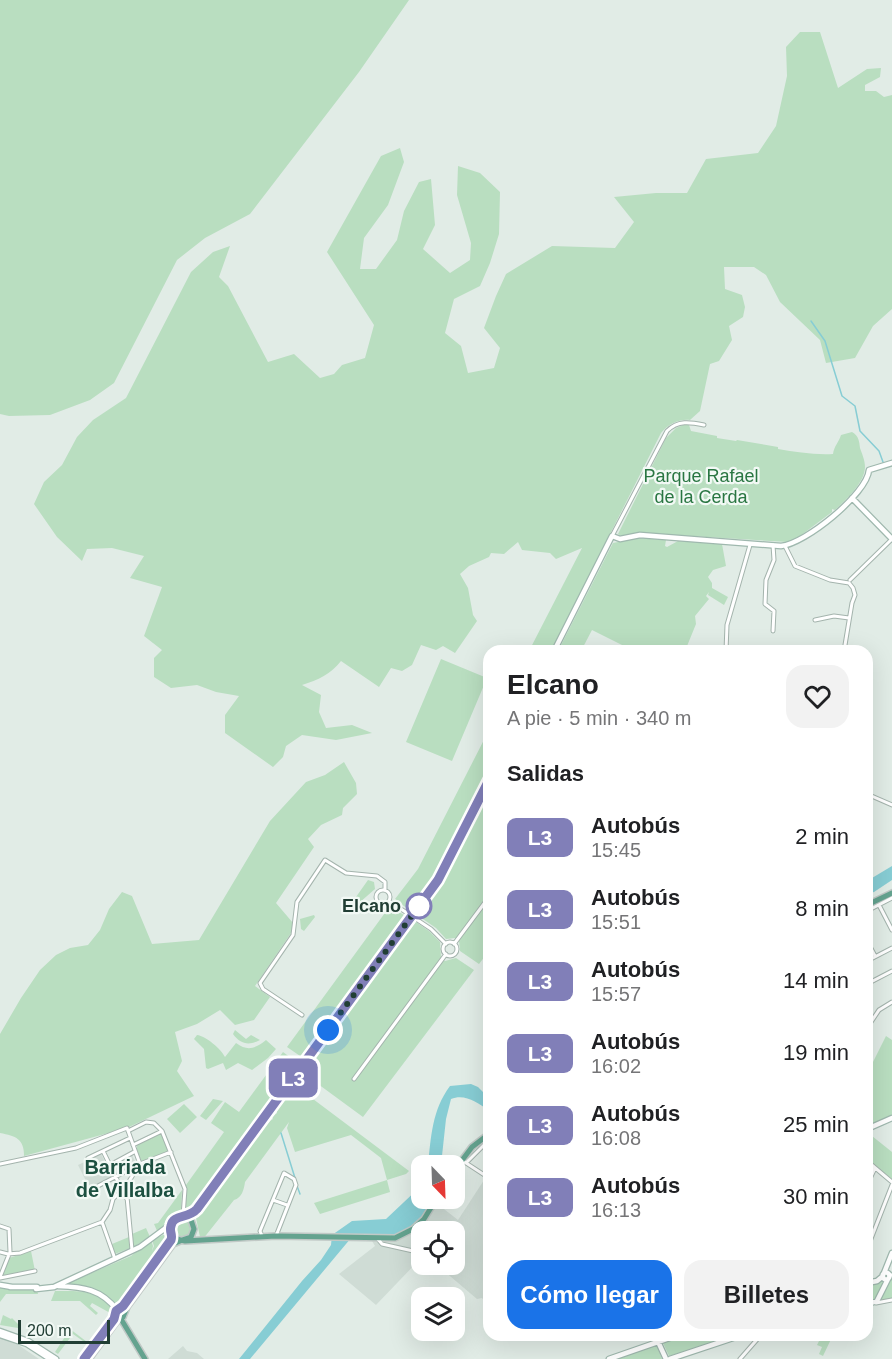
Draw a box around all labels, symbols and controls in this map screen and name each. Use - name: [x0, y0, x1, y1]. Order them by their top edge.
- park label: Parque Rafael de la Cerda: [643, 466, 759, 507]
- button: heart: [786, 665, 849, 728]
- text: Elcano: [507, 669, 599, 700]
- text: A pie · 5 min · 340 m: [507, 707, 692, 729]
- text: Salidas: [507, 761, 584, 786]
- text: Autobús: [591, 813, 680, 838]
- text: 2 min: [795, 824, 849, 849]
- text: L3: [528, 826, 552, 849]
- text: 15:45: [591, 839, 641, 861]
- text: Autobús: [591, 885, 680, 910]
- marker: Elcano: [406, 893, 432, 919]
- place label: Elcano: [342, 896, 401, 916]
- text: 8 min: [795, 896, 849, 921]
- text: L3: [528, 898, 552, 921]
- text: 15:51: [591, 911, 641, 933]
- text: Autobús: [591, 957, 680, 982]
- text: 14 min: [783, 968, 849, 993]
- text: L3: [528, 970, 552, 993]
- text: 15:57: [591, 983, 641, 1005]
- your location: [313, 1015, 343, 1045]
- text: Autobús: [591, 1029, 680, 1054]
- text: 19 min: [783, 1040, 849, 1065]
- text: L3: [528, 1042, 552, 1065]
- text: 16:02: [591, 1055, 641, 1077]
- line badge: L3: [266, 1058, 320, 1098]
- text: L3: [281, 1067, 305, 1090]
- text: Autobús: [591, 1101, 680, 1126]
- text: 25 min: [783, 1112, 849, 1137]
- text: L3: [528, 1114, 552, 1137]
- text: 16:08: [591, 1127, 641, 1149]
- north arrow: [411, 1155, 465, 1209]
- map controls: [411, 1155, 465, 1341]
- district label: Barriada de Villalba: [76, 1156, 175, 1201]
- text: Autobús: [591, 1173, 680, 1198]
- text: 30 min: [783, 1184, 849, 1209]
- text: L3: [528, 1186, 552, 1209]
- text: 16:13: [591, 1199, 641, 1221]
- button: locate: [411, 1221, 465, 1275]
- button: Cómo llegar: [507, 1260, 672, 1329]
- button: Billetes: [684, 1260, 849, 1329]
- button: layers: [411, 1287, 465, 1341]
- scale bar: [18, 1317, 110, 1344]
- text: 200 m: [27, 1322, 71, 1339]

